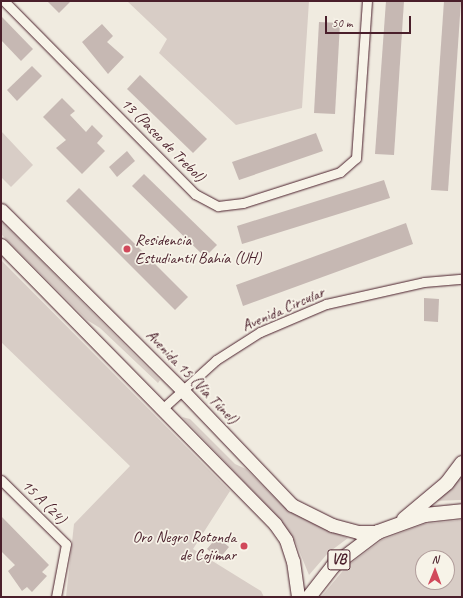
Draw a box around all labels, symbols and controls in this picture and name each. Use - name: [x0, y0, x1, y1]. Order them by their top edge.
- scale bar: [327, 8, 413, 34]
- text: 50 m: [332, 15, 352, 31]
- street label: 13 (Paseo de Trebol): [117, 94, 209, 186]
- place label: Residencia Estudiantil Bahía (UH): [135, 230, 262, 268]
- marker: Residencia Estudiantil Bahía (UH): [122, 244, 132, 254]
- street label: Avenida Circular: [239, 282, 327, 336]
- street label: Avenida 15 (Vía Túnel): [142, 326, 242, 428]
- street label: 15 A (24): [18, 476, 70, 528]
- place label: Oro Negro Rotonda de Cojímar: [132, 527, 236, 565]
- marker: Oro Negro Rotonda de Cojímar: [239, 541, 249, 551]
- road number: VB: [327, 547, 351, 573]
- north arrow: [415, 550, 455, 590]
- text: N: [432, 552, 439, 566]

